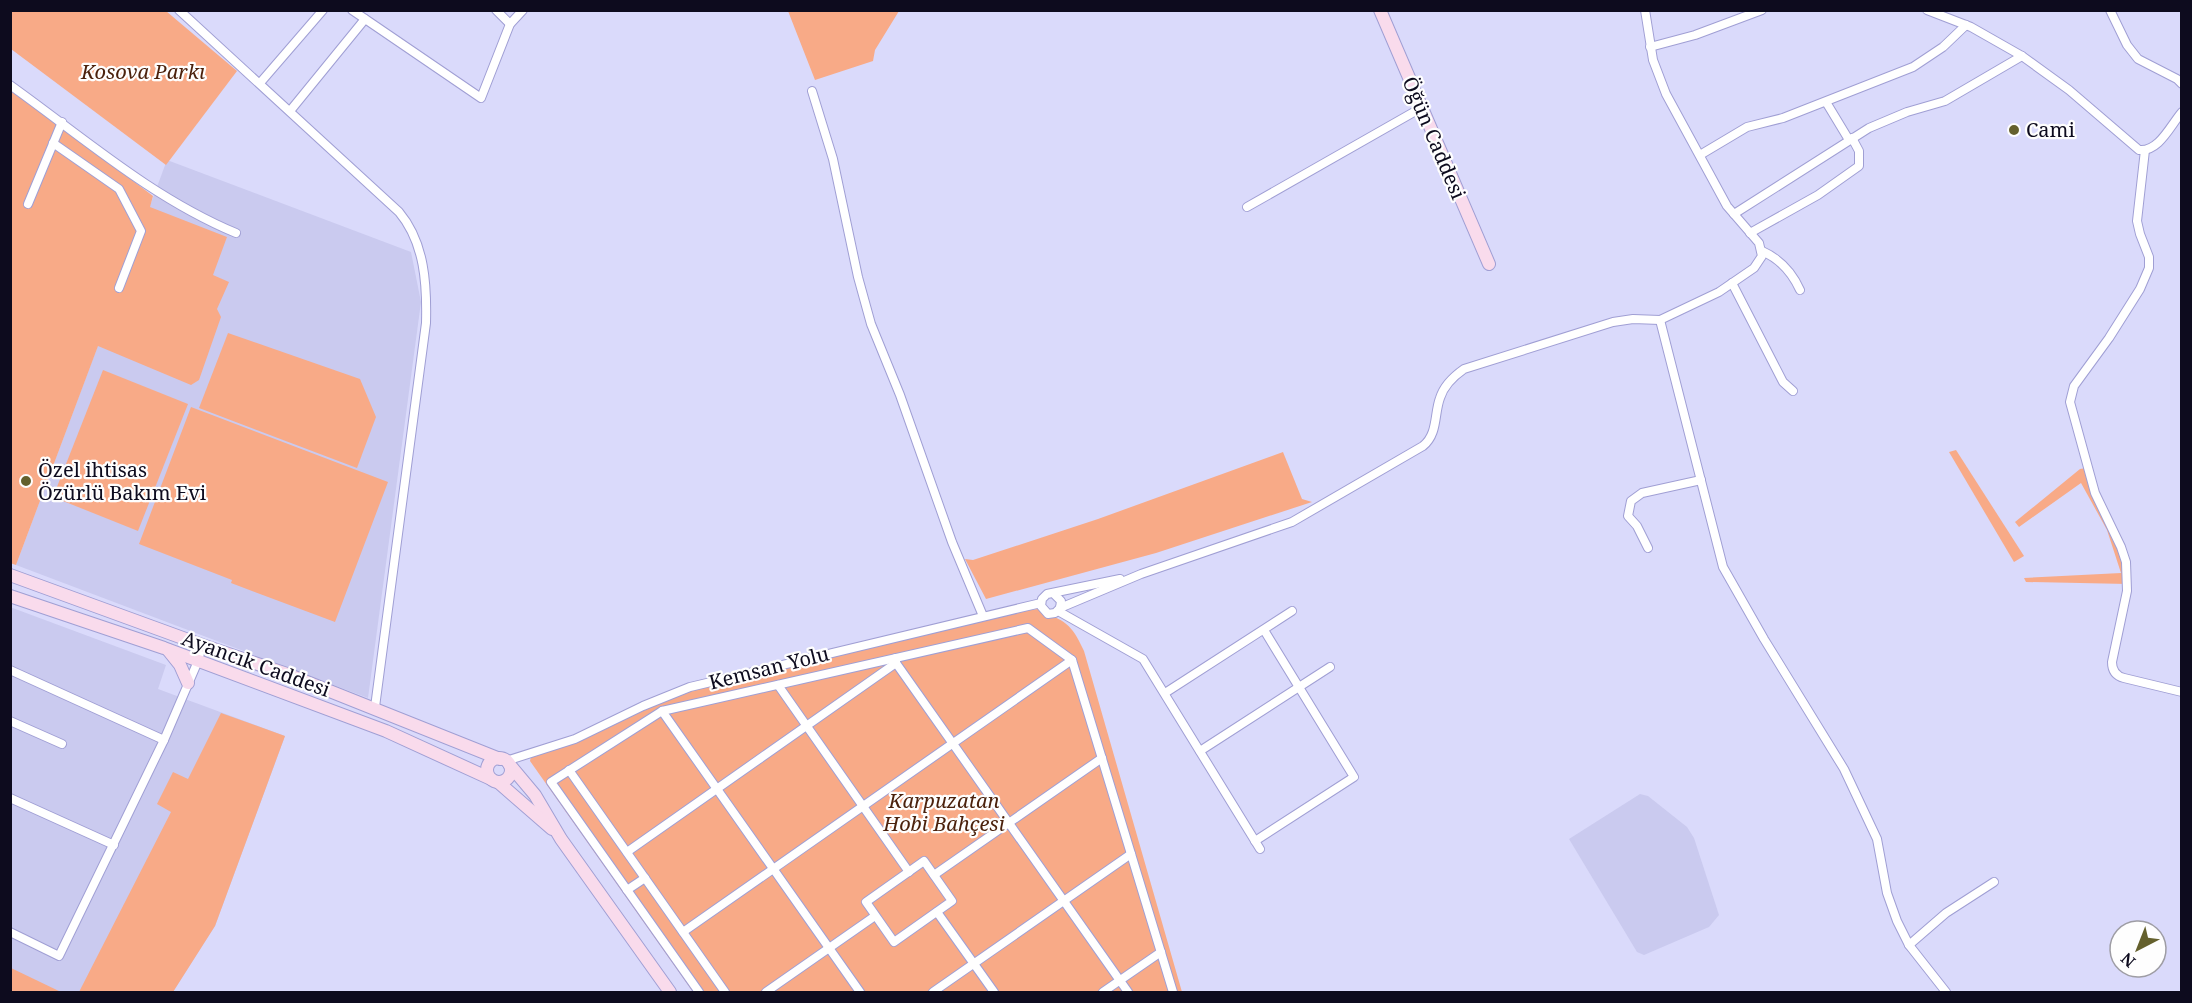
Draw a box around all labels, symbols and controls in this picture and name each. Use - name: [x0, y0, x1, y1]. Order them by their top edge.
- park label: Kosova Parkı: [80, 58, 205, 85]
- street label: Öğün Caddesi: [1397, 72, 1473, 204]
- place label: Cami: [2026, 116, 2075, 143]
- marker: Cami: [2007, 123, 2021, 137]
- place label: Özel ihtisas Özürlü Bakım Evi: [38, 456, 207, 506]
- marker: Özel ihtisas Özürlü Bakım Evi: [19, 474, 33, 488]
- street label: Ayancık Caddesi: [178, 624, 335, 703]
- street label: Kemsan Yolu: [706, 639, 832, 696]
- park label: Karpuzatan Hobi Bahçesi: [882, 787, 1005, 837]
- north arrow: [2108, 919, 2168, 979]
- text: N: [2116, 947, 2140, 973]

